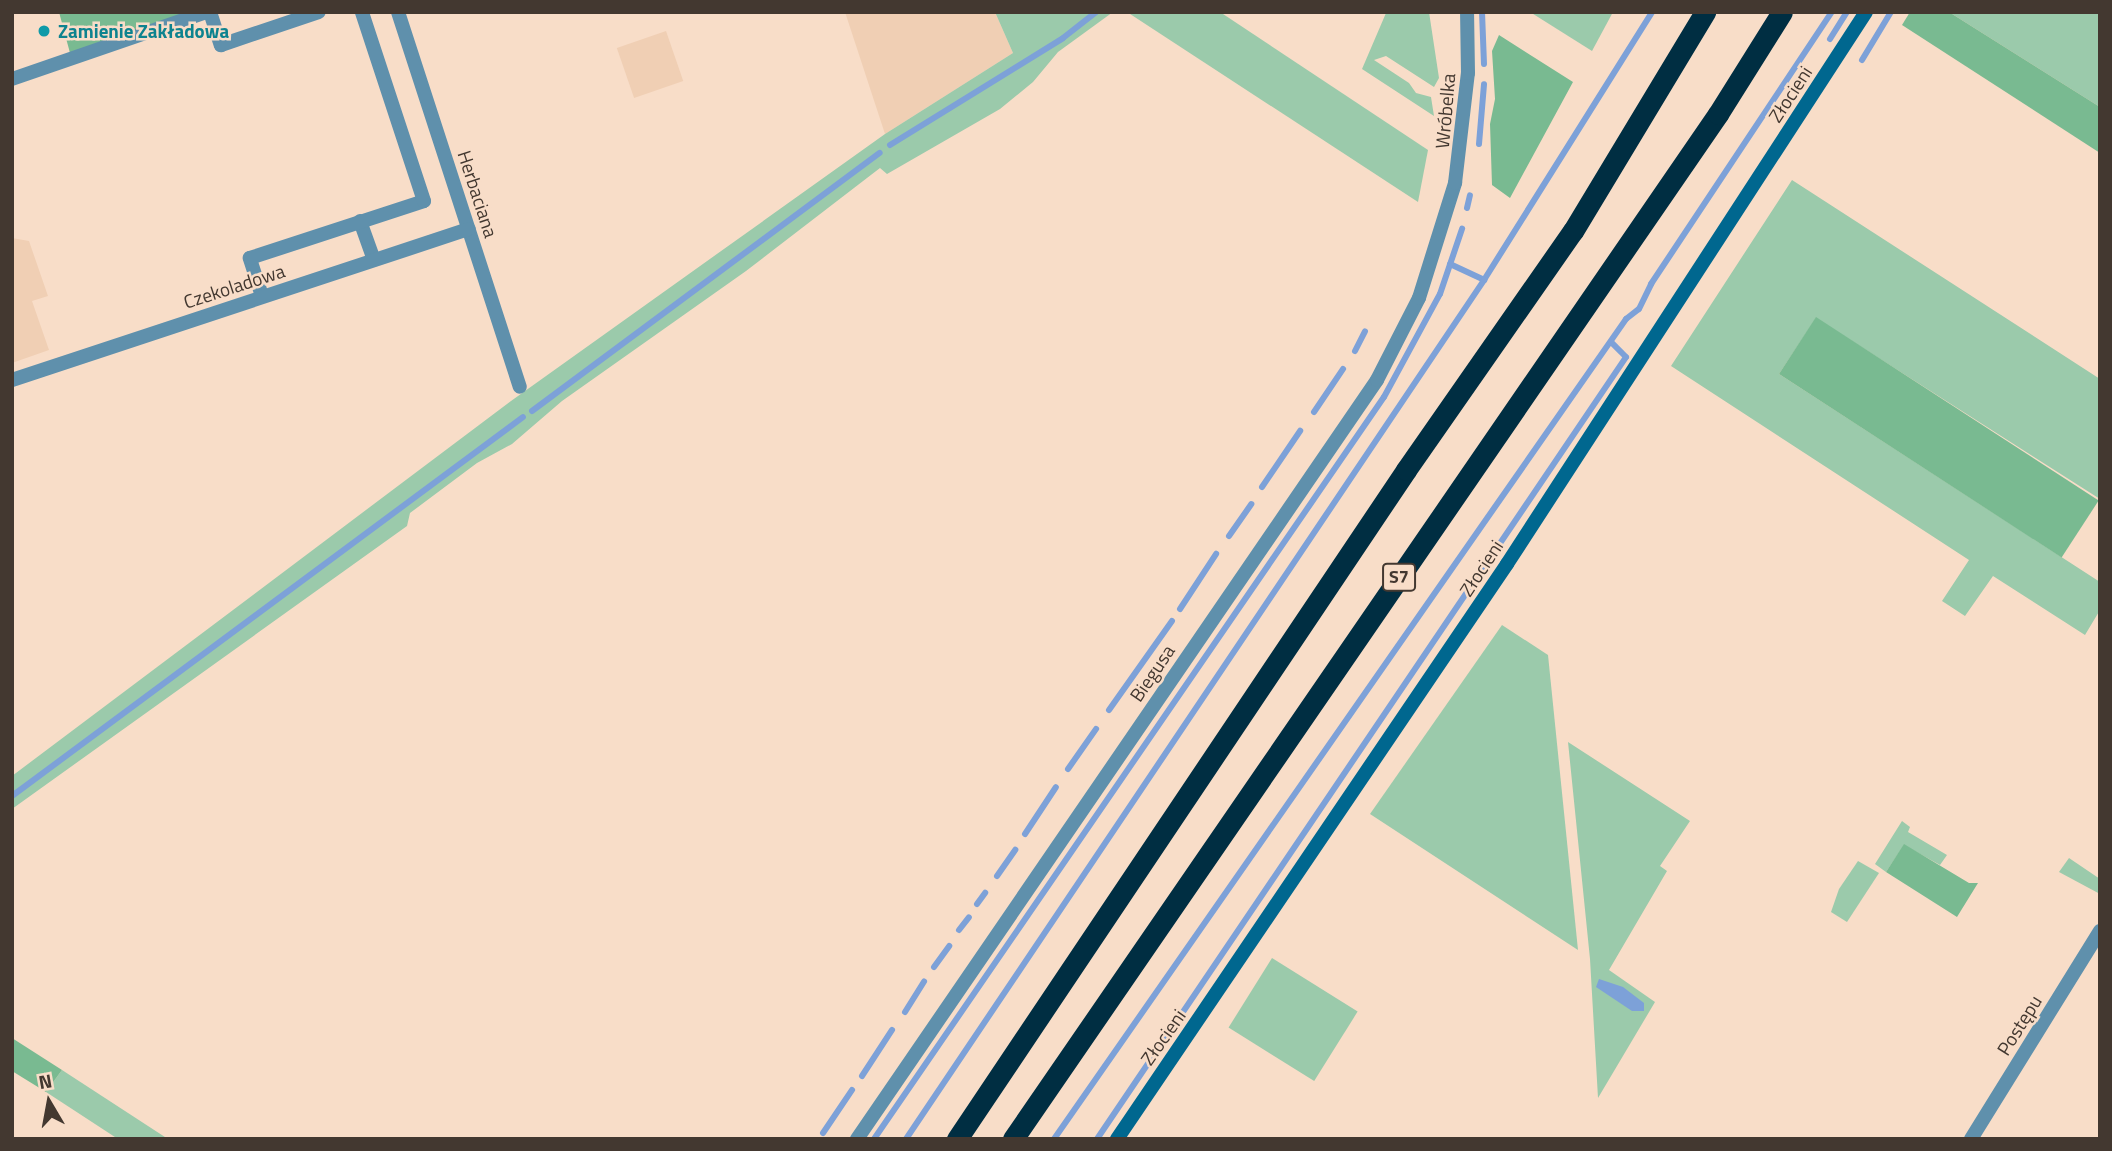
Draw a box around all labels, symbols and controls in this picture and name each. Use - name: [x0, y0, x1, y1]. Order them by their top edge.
- place label: Zamienie Zakładowa: [58, 20, 229, 42]
- marker: Zamienie Zakładowa: [36, 23, 52, 39]
- street label: Złocieni: [1763, 62, 1817, 126]
- street label: Wróbelka: [1430, 72, 1460, 150]
- street label: Herbaciana: [453, 148, 503, 240]
- street label: Czekoladowa: [180, 259, 288, 313]
- street label: Złocieni: [1454, 536, 1508, 600]
- road number: S7: [1382, 562, 1416, 592]
- street label: Biegusa: [1125, 640, 1179, 706]
- street label: Postępu: [1992, 991, 2046, 1059]
- street label: Złocieni: [1136, 1005, 1190, 1069]
- text: N: [36, 1065, 54, 1096]
- north arrow: [14, 1067, 84, 1137]

